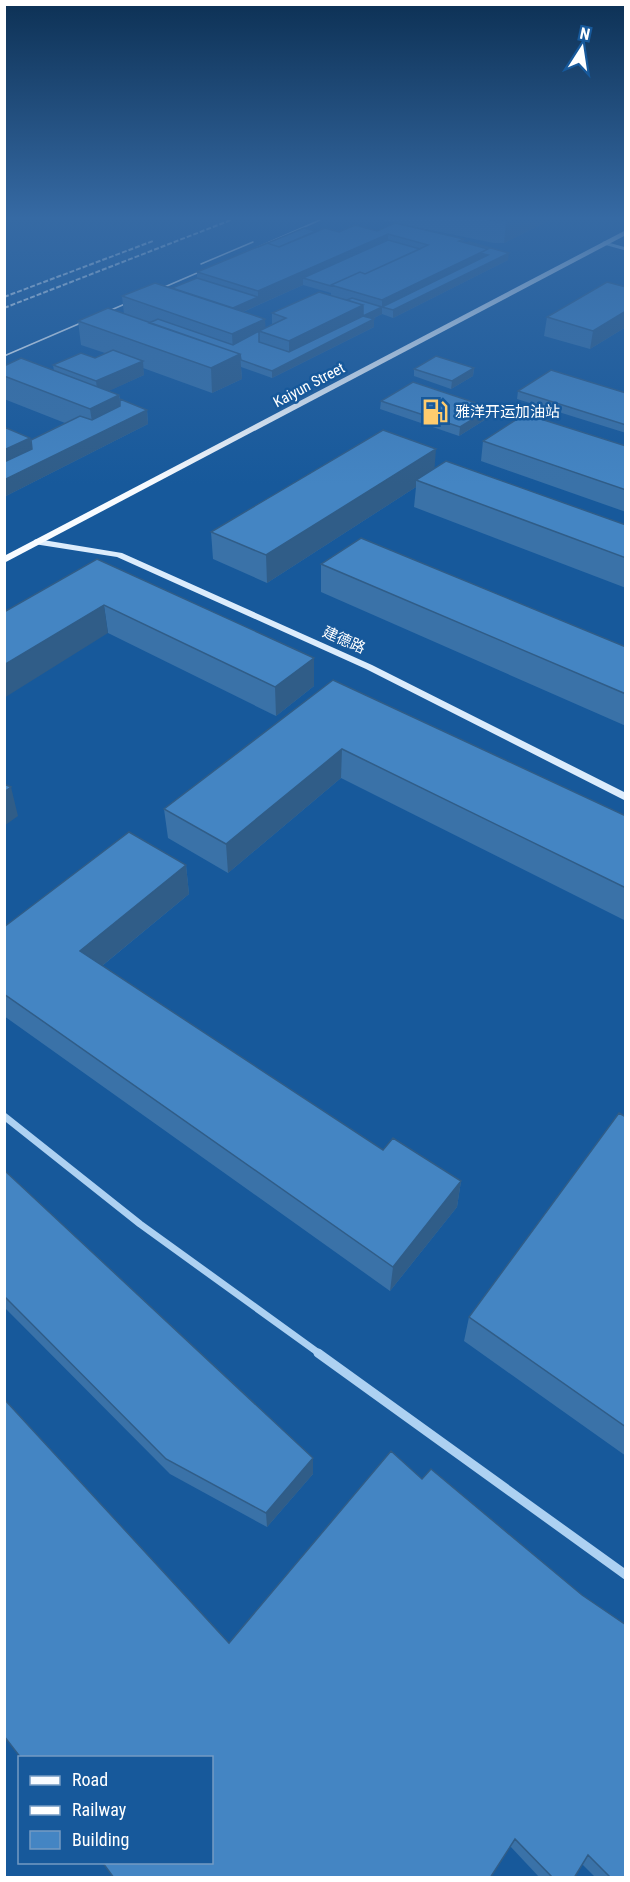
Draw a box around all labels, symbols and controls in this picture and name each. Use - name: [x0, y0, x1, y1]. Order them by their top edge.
- north arrow: [552, 18, 612, 78]
- text: N: [578, 24, 592, 44]
- street label: Kaiyun Street: [270, 359, 348, 411]
- fuel station icon: 雅洋开运加油站: [420, 397, 450, 427]
- place label: 雅洋开运加油站: [455, 403, 560, 421]
- street label: 建德路: [320, 623, 368, 657]
- legend: [18, 1756, 213, 1864]
- text: Road: [72, 1769, 108, 1790]
- text: Railway: [72, 1799, 127, 1820]
- text: Building: [72, 1829, 129, 1850]

